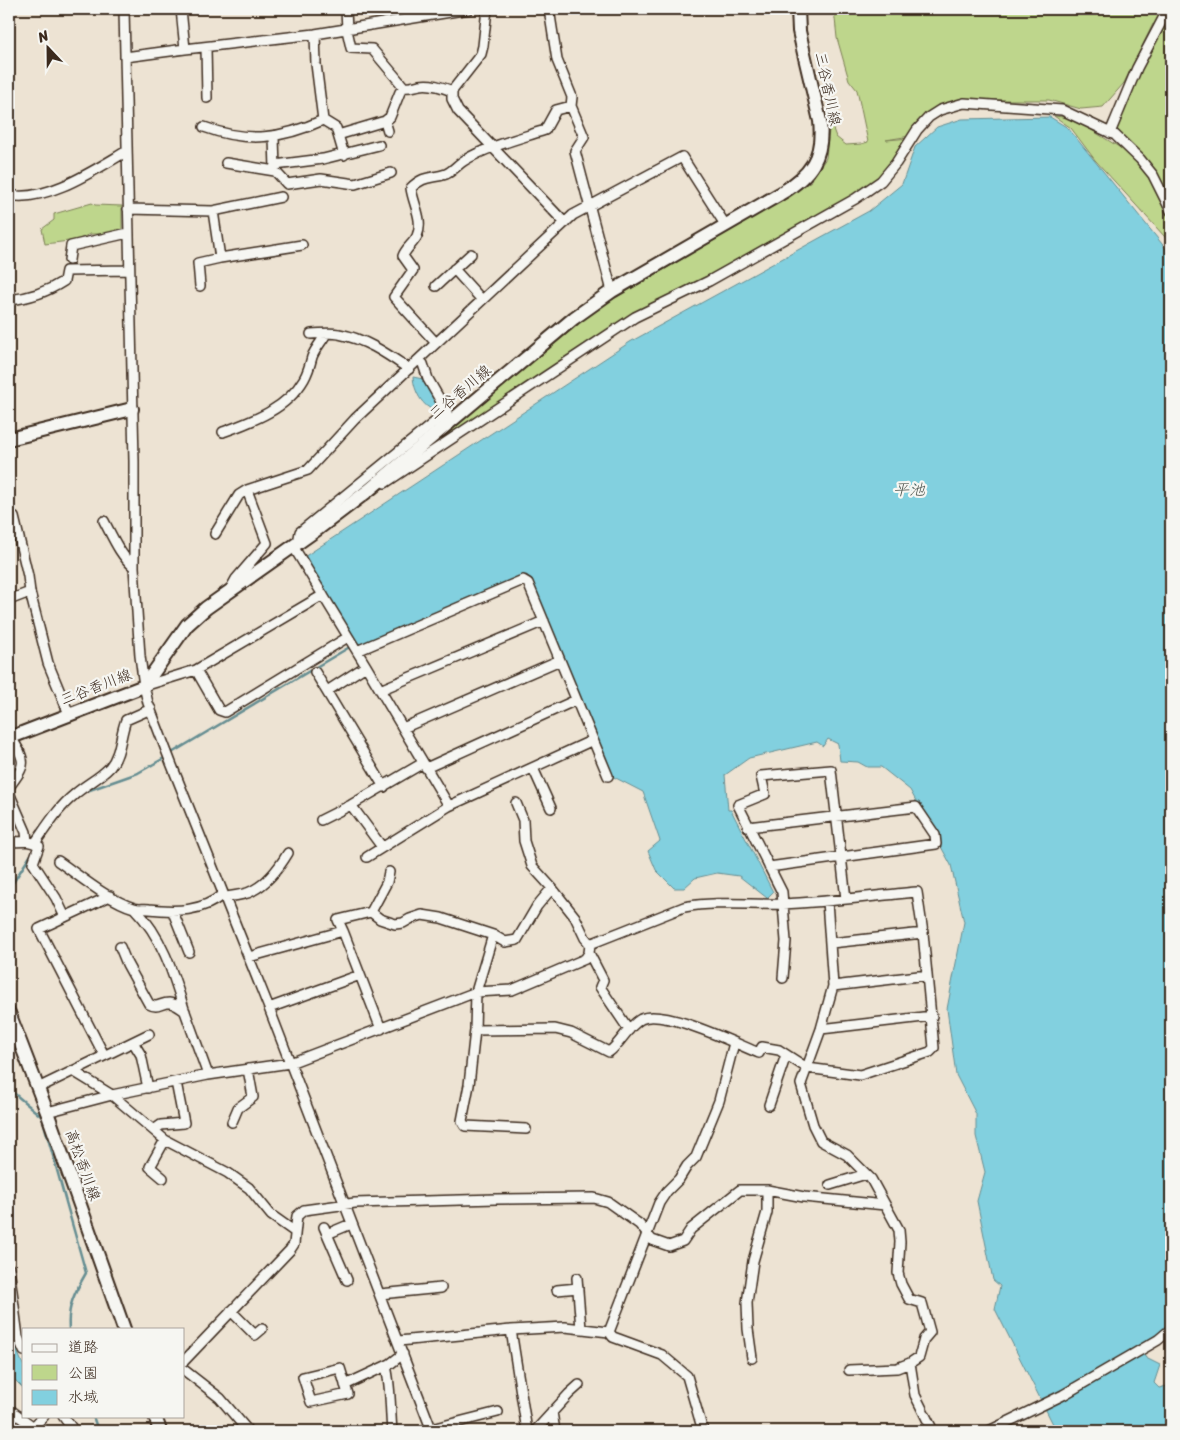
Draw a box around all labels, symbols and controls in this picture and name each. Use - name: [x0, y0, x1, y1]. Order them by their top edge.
- north arrow: [22, 22, 72, 72]
- text: N: [33, 23, 53, 50]
- street label: 三谷香川線: [807, 50, 849, 128]
- street label: 三谷香川線: [423, 358, 497, 426]
- water label: 平池: [893, 475, 926, 504]
- street label: 三谷香川線: [56, 661, 136, 713]
- street label: 高松香川線: [58, 1125, 108, 1205]
- legend: [22, 1328, 185, 1418]
- text: 道路: [68, 1334, 98, 1360]
- text: 公園: [68, 1360, 98, 1386]
- text: 水域: [68, 1384, 98, 1410]

